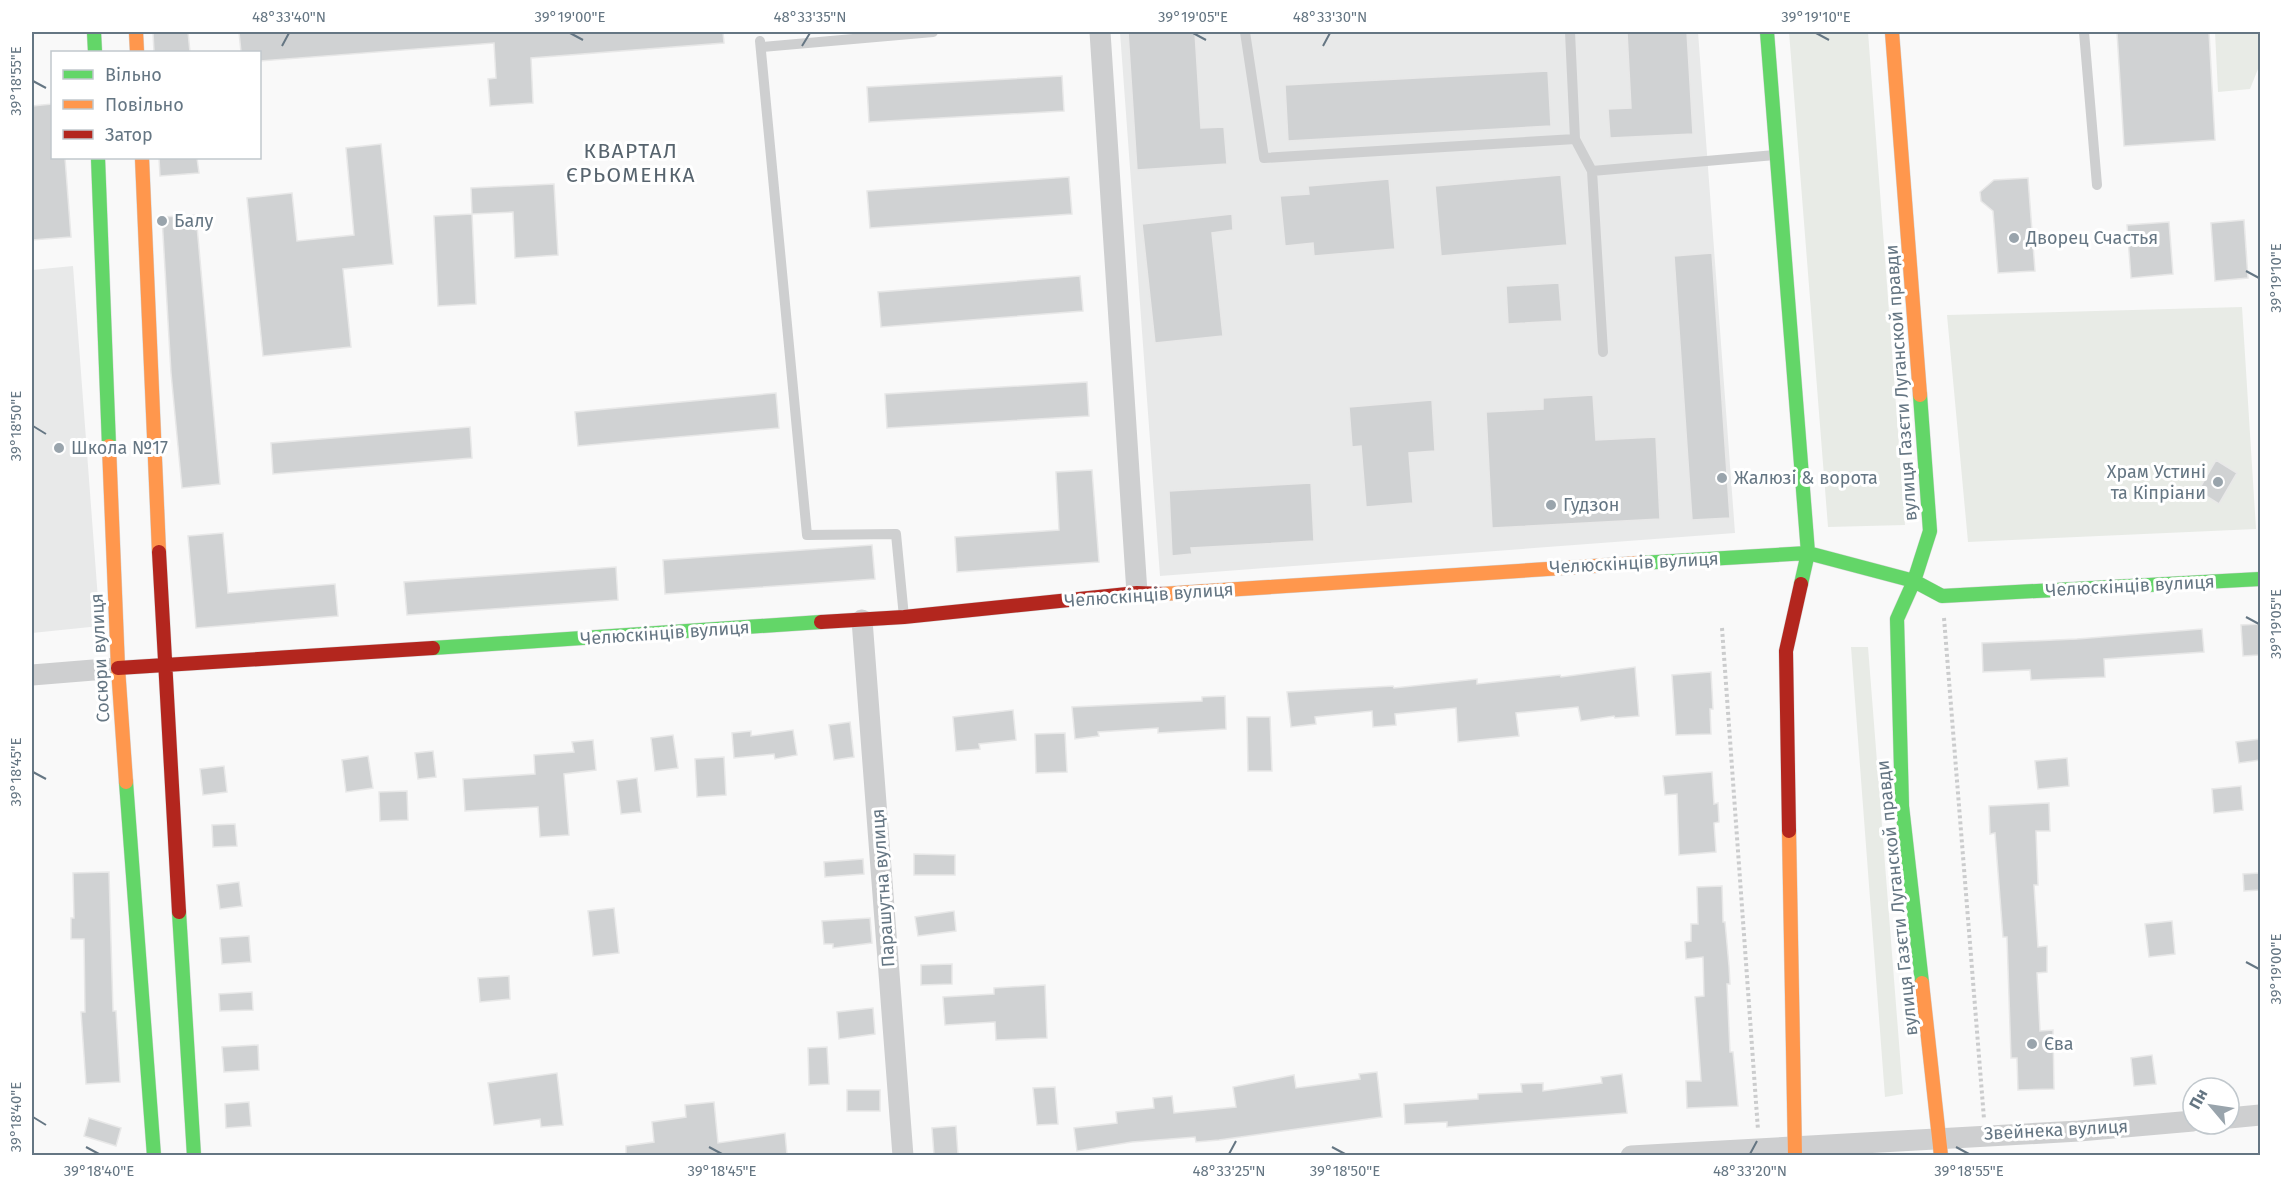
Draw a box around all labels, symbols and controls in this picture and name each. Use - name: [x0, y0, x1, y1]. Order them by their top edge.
- text: 48°33'40"N: [252, 8, 326, 26]
- text: 39°19'00"E: [534, 8, 606, 26]
- text: 48°33'35"N: [773, 8, 847, 26]
- text: 39°19'05"E: [1158, 8, 1228, 26]
- text: 48°33'30"N: [1293, 8, 1367, 26]
- text: 39°19'10"E: [1781, 8, 1851, 26]
- text: 39°18'55"E: [7, 46, 25, 116]
- legend: [51, 51, 261, 159]
- text: Вільно: [105, 64, 162, 86]
- text: Повільно: [105, 94, 184, 116]
- text: Затор: [105, 124, 153, 146]
- district label: КВАРТАЛ ЄРЬОМЕНКА: [566, 138, 696, 188]
- place label: Балу: [174, 210, 214, 232]
- marker: Балу: [155, 214, 169, 228]
- place label: Дворец Счастья: [2025, 227, 2158, 249]
- marker: Дворец Счастья: [2007, 231, 2021, 245]
- text: 39°19'10"E: [2267, 243, 2285, 313]
- street label: вулиця Газєти Луганской правди: [1880, 244, 1922, 522]
- text: 39°18'50"E: [7, 391, 25, 461]
- place label: Школа №17: [71, 437, 168, 459]
- marker: Школа №17: [52, 441, 66, 455]
- place label: Храм Устині та Кіпріани: [2107, 461, 2206, 504]
- place label: Жалюзі & ворота: [1734, 467, 1878, 489]
- marker: Жалюзі & ворота: [1715, 471, 1729, 485]
- marker: Храм Устині та Кіпріани: [2211, 475, 2225, 489]
- place label: Гудзон: [1563, 494, 1620, 516]
- marker: Гудзон: [1544, 498, 1558, 512]
- street label: Челюскінців вулиця: [1549, 548, 1719, 578]
- street label: Челюскінців вулиця: [2045, 571, 2215, 601]
- street label: Челюскінців вулиця: [1064, 578, 1234, 612]
- text: 39°19'05"E: [2267, 589, 2285, 659]
- street label: Сосюри вулиця: [86, 593, 114, 723]
- street label: Челюскінців вулиця: [580, 616, 750, 650]
- text: 39°18'45"E: [7, 737, 25, 807]
- street label: вулиця Газєти Луганской правди: [1872, 759, 1922, 1037]
- street label: Парашутна вулиця: [866, 808, 900, 968]
- text: 39°19'00"E: [2267, 933, 2285, 1005]
- place label: Єва: [2044, 1033, 2074, 1055]
- marker: Єва: [2025, 1037, 2039, 1051]
- north arrow: [2181, 1076, 2241, 1136]
- text: 39°18'40"E: [7, 1082, 25, 1152]
- text: Пн: [2185, 1086, 2211, 1112]
- street label: Звейнека вулиця: [1983, 1115, 2129, 1145]
- text: 39°18'40"E: [64, 1162, 134, 1180]
- text: 39°18'45"E: [687, 1162, 757, 1180]
- text: 48°33'25"N: [1192, 1162, 1266, 1180]
- text: 39°18'50"E: [1310, 1162, 1380, 1180]
- text: 48°33'20"N: [1713, 1162, 1787, 1180]
- text: 39°18'55"E: [1934, 1162, 2004, 1180]

